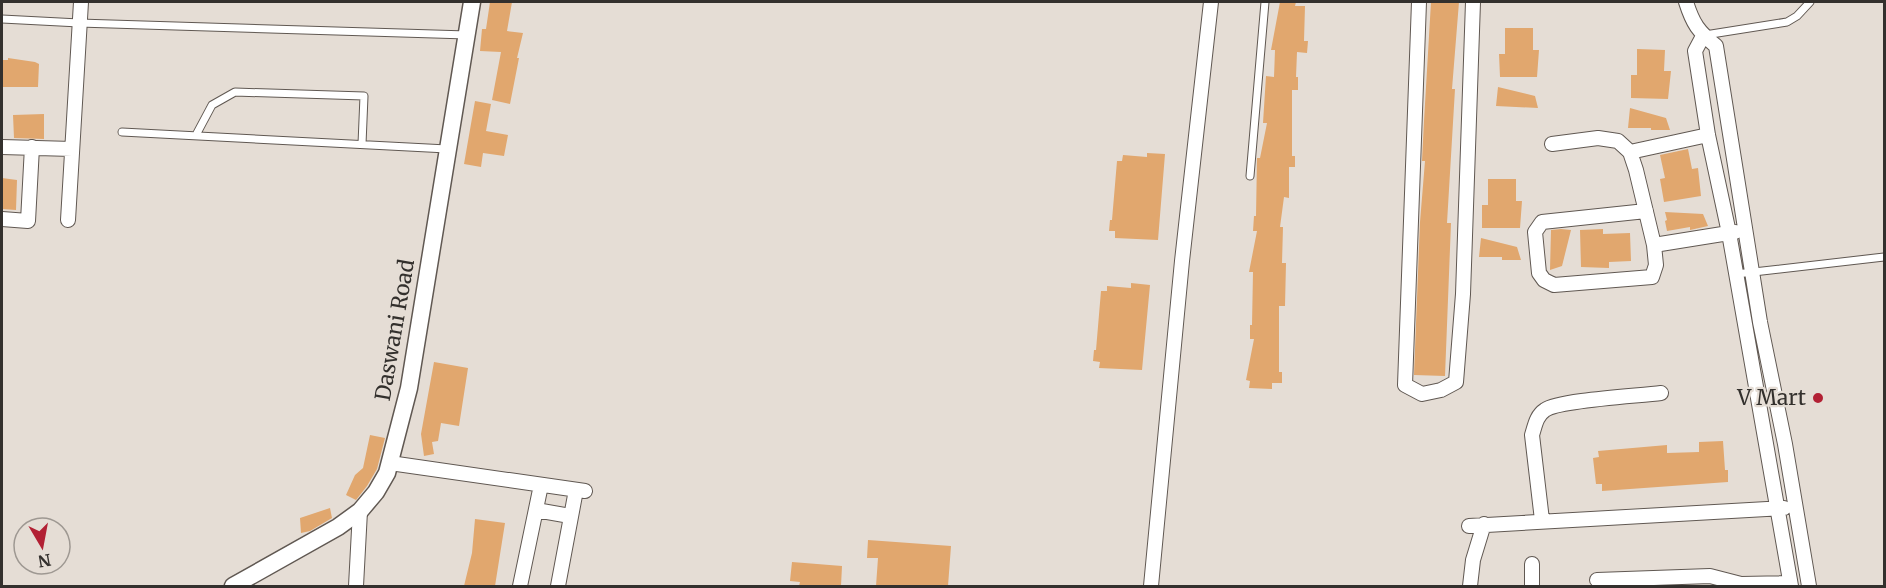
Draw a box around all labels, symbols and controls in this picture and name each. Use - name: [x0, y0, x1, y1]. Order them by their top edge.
- street label: Daswani Road: [369, 257, 420, 403]
- place label: V Mart: [1736, 384, 1806, 411]
- marker: V Mart: [1811, 391, 1825, 405]
- north arrow: [12, 516, 72, 576]
- text: N: [36, 550, 53, 572]

